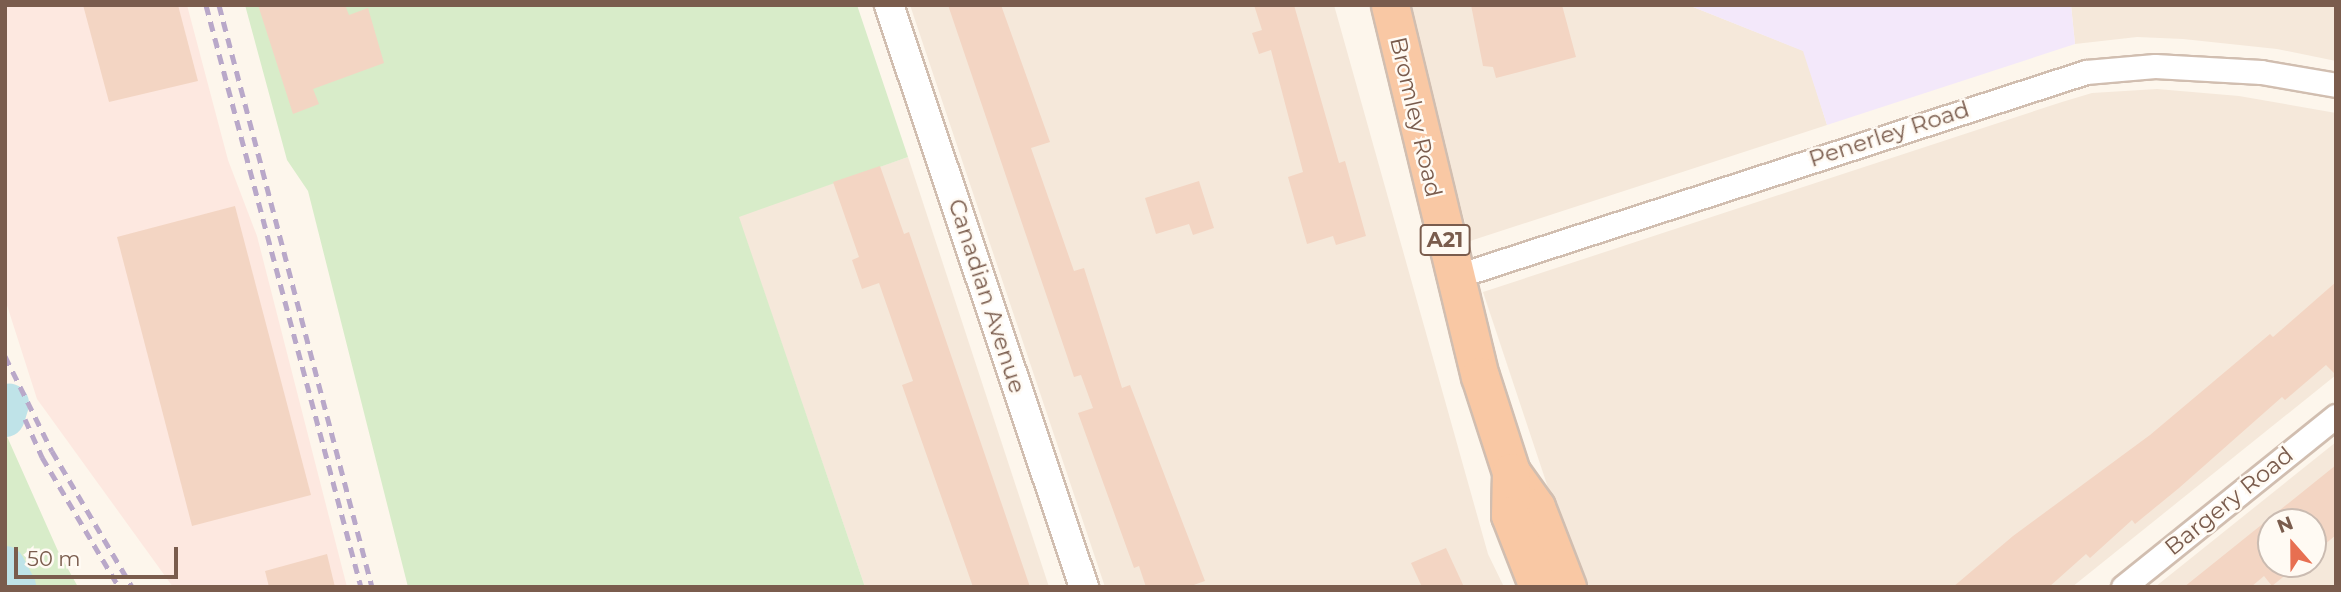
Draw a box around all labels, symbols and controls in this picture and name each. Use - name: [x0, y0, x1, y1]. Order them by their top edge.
- street label: Bromley Road: [1384, 34, 1448, 200]
- street label: Penerley Road: [1805, 95, 1973, 173]
- street label: Canadian Avenue: [943, 195, 1031, 397]
- road number: A21: [1419, 222, 1471, 258]
- street label: Bargery Road: [2159, 441, 2299, 561]
- north arrow: [2257, 508, 2327, 578]
- text: N: [2274, 511, 2296, 538]
- scale bar: [18, 532, 182, 576]
- text: 50 m: [27, 546, 81, 571]

